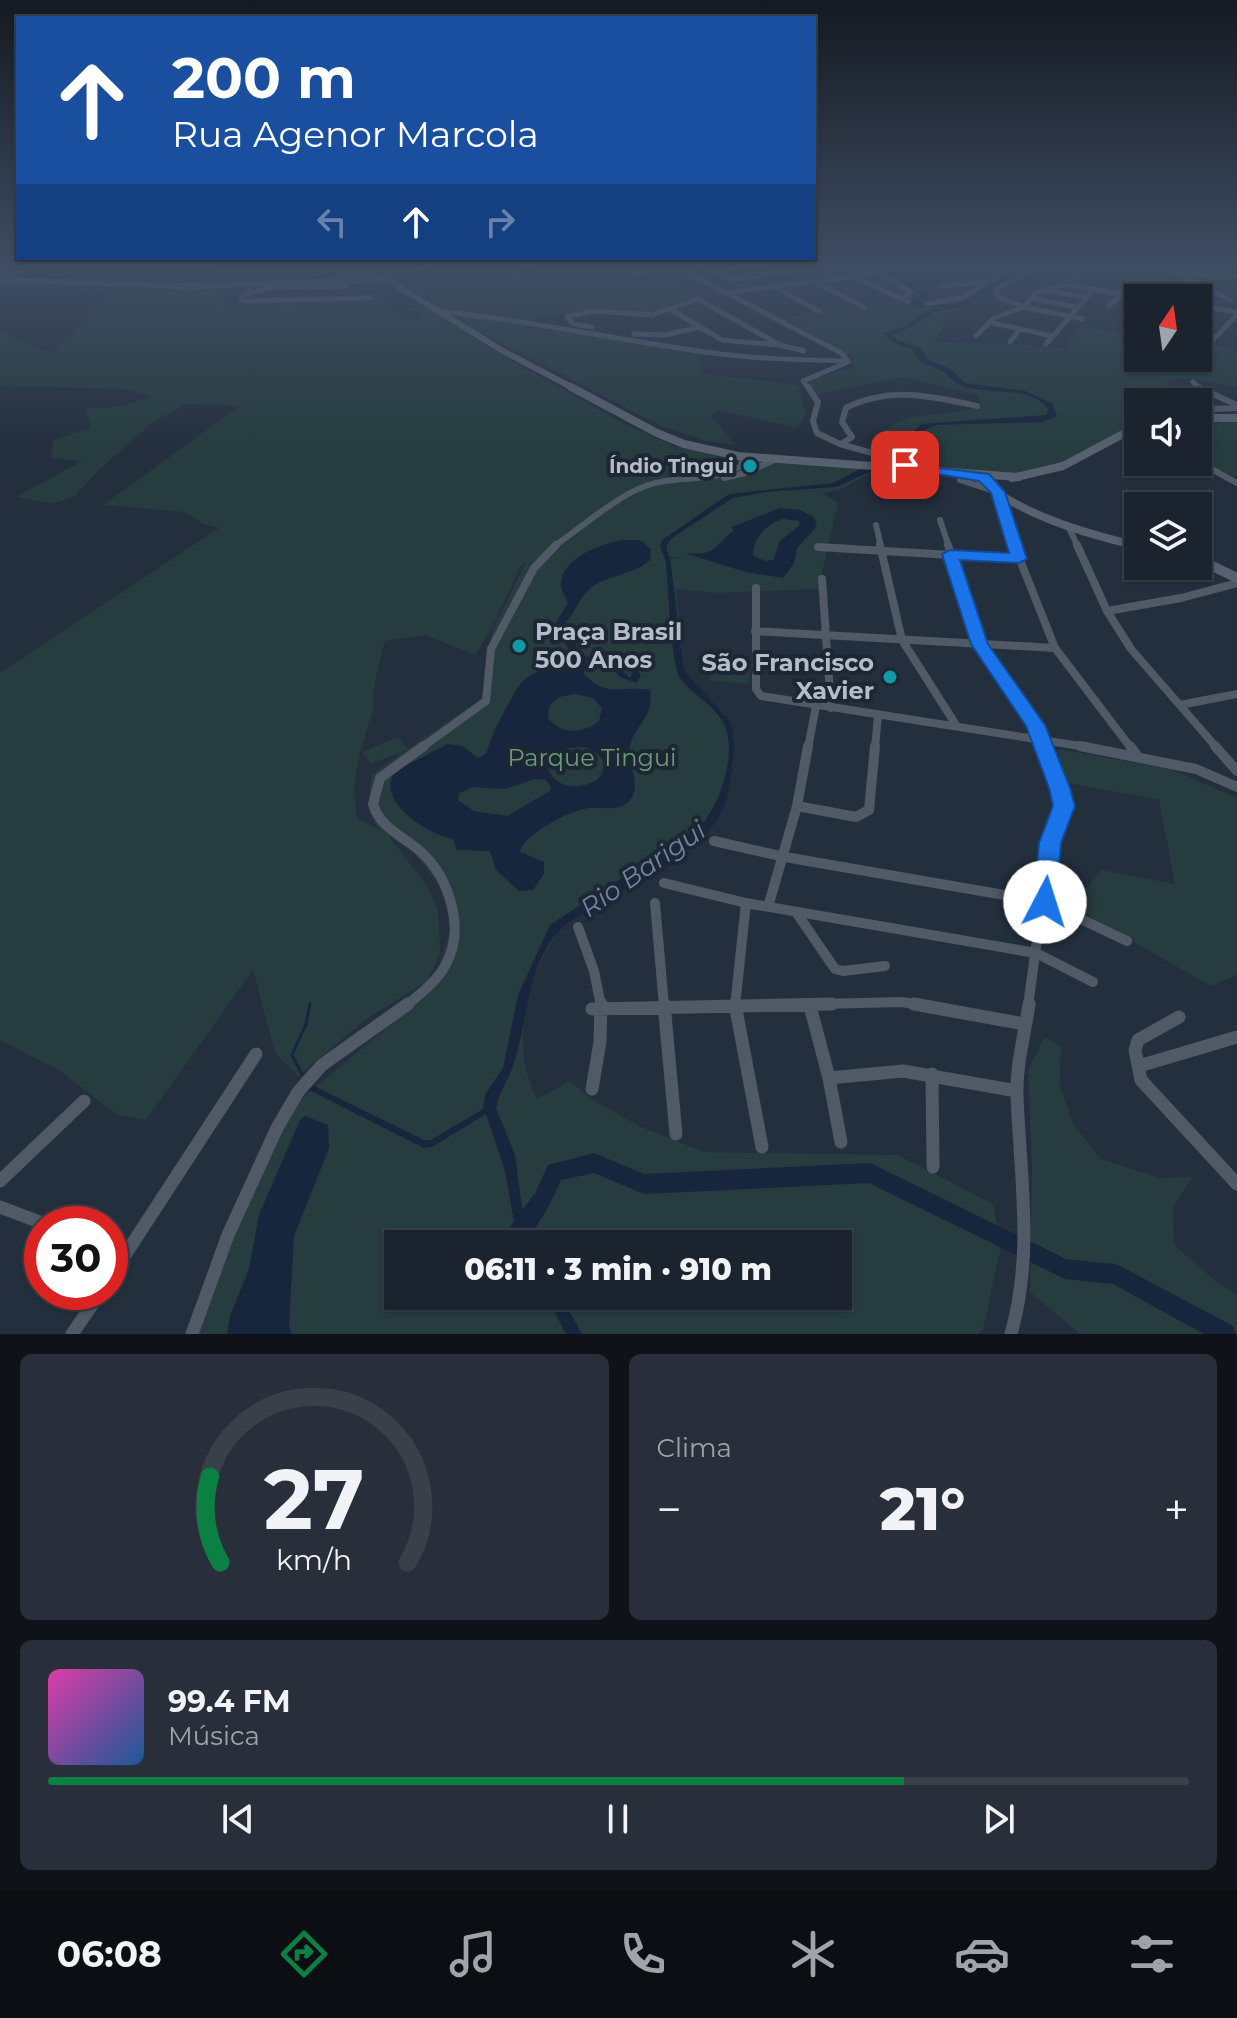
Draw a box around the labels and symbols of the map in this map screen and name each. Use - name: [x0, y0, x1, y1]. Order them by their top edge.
- north arrow: [1124, 284, 1212, 372]
- pin: [871, 431, 939, 499]
- place label: Índio Tingui: [609, 454, 734, 478]
- marker: Índio Tingui: [741, 457, 759, 475]
- place label: Praça Brasil 500 Anos: [535, 617, 682, 674]
- marker: Praça Brasil 500 Anos: [510, 637, 528, 655]
- place label: São Francisco Xavier: [701, 648, 874, 705]
- marker: São Francisco Xavier: [881, 668, 899, 686]
- park label: Parque Tingui: [507, 743, 677, 772]
- water label: Rio Barigui: [574, 814, 713, 924]
- position arrow: [1003, 860, 1087, 944]
- speed limit sign: 30: [24, 1206, 128, 1310]

